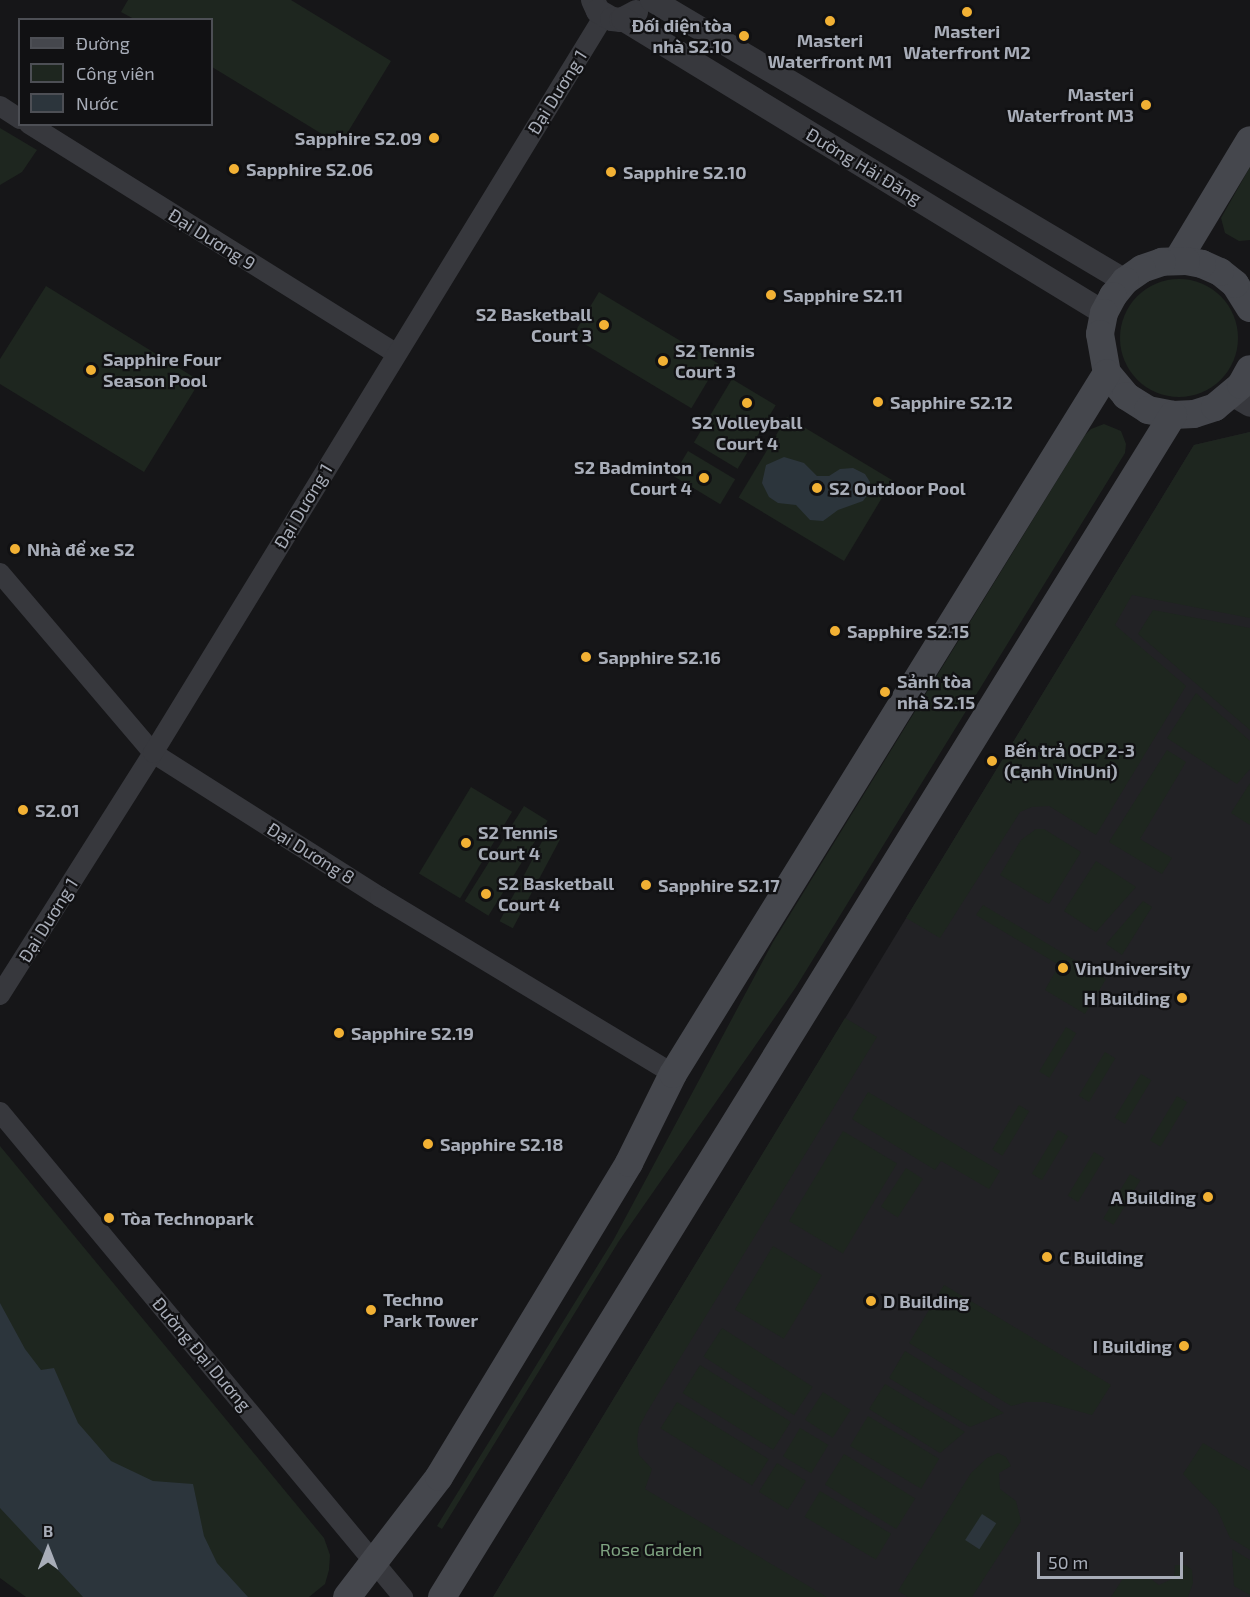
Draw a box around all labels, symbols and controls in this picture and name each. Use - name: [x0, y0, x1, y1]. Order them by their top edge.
- marker: Masteri Waterfront M2: [960, 5, 974, 19]
- marker: Masteri Waterfront M1: [823, 14, 837, 28]
- place label: Đối diện tòa nhà S2.10: [631, 15, 732, 57]
- legend: [18, 18, 213, 126]
- place label: Masteri Waterfront M2: [903, 21, 1031, 63]
- marker: Đối diện tòa nhà S2.10: [737, 29, 751, 43]
- place label: Masteri Waterfront M1: [768, 30, 892, 72]
- text: Đường: [76, 32, 130, 54]
- street label: Đại Dương 1: [523, 46, 591, 138]
- text: Công viên: [76, 62, 155, 84]
- place label: Masteri Waterfront M3: [1007, 84, 1134, 127]
- text: Nước: [76, 92, 119, 114]
- marker: Masteri Waterfront M3: [1139, 98, 1153, 112]
- street label: Đường Hải Đăng: [802, 123, 926, 209]
- place label: Sapphire S2.09: [295, 127, 422, 149]
- marker: Sapphire S2.09: [427, 131, 441, 145]
- place label: Sapphire S2.06: [246, 158, 373, 180]
- place label: Sapphire S2.10: [623, 161, 747, 183]
- marker: Sapphire S2.06: [227, 162, 241, 176]
- marker: Sapphire S2.10: [604, 165, 618, 179]
- street label: Đại Dương 9: [165, 204, 259, 274]
- place label: Sapphire S2.11: [783, 284, 903, 306]
- marker: Sapphire S2.11: [764, 288, 778, 302]
- place label: S2 Basketball Court 3: [476, 304, 592, 346]
- marker: S2 Basketball Court 3: [597, 318, 611, 332]
- place label: S2 Tennis Court 3: [675, 340, 755, 382]
- place label: Sapphire Four Season Pool: [103, 349, 221, 392]
- marker: S2 Tennis Court 3: [656, 354, 670, 368]
- marker: Sapphire Four Season Pool: [84, 363, 98, 377]
- place label: Sapphire S2.12: [890, 391, 1013, 413]
- marker: Sapphire S2.12: [871, 395, 885, 409]
- marker: S2 Volleyball Court 4: [740, 396, 754, 410]
- place label: S2 Volleyball Court 4: [691, 412, 803, 454]
- place label: S2 Badminton Court 4: [574, 457, 692, 500]
- street label: Đại Dương 1: [269, 460, 337, 552]
- marker: S2 Badminton Court 4: [697, 471, 711, 485]
- place label: S2 Outdoor Pool: [829, 477, 966, 499]
- marker: S2 Outdoor Pool: [810, 481, 824, 495]
- place label: Nhà để xe S2: [27, 538, 135, 560]
- marker: Nhà để xe S2: [8, 542, 22, 556]
- place label: Sapphire S2.15: [847, 620, 969, 642]
- marker: Sapphire S2.15: [828, 624, 842, 638]
- place label: Sapphire S2.16: [598, 646, 721, 668]
- marker: Sapphire S2.16: [579, 650, 593, 664]
- place label: Sảnh tòa nhà S2.15: [897, 671, 975, 714]
- marker: Sảnh tòa nhà S2.15: [878, 685, 892, 699]
- place label: Bến trả OCP 2-3 (Cạnh VinUni): [1004, 740, 1136, 783]
- marker: Bến trả OCP 2-3 (Cạnh VinUni): [985, 754, 999, 768]
- place label: S2.01: [35, 799, 80, 821]
- marker: S2.01: [16, 803, 30, 817]
- street label: Đại Dương 8: [263, 818, 359, 888]
- place label: S2 Tennis Court 4: [478, 822, 558, 864]
- marker: S2 Tennis Court 4: [459, 836, 473, 850]
- place label: S2 Basketball Court 4: [498, 873, 614, 916]
- street label: Đại Dương 1: [14, 874, 82, 966]
- place label: Sapphire S2.17: [658, 874, 780, 896]
- marker: Sapphire S2.17: [639, 878, 653, 892]
- marker: S2 Basketball Court 4: [479, 887, 493, 901]
- place label: VinUniversity: [1075, 957, 1190, 979]
- marker: VinUniversity: [1056, 961, 1070, 975]
- place label: H Building: [1084, 987, 1170, 1009]
- marker: H Building: [1175, 991, 1189, 1005]
- place label: Sapphire S2.19: [351, 1022, 474, 1044]
- marker: Sapphire S2.19: [332, 1026, 346, 1040]
- place label: Sapphire S2.18: [440, 1133, 563, 1155]
- marker: Sapphire S2.18: [421, 1137, 435, 1151]
- place label: A Building: [1110, 1186, 1196, 1208]
- marker: A Building: [1201, 1190, 1215, 1204]
- place label: Tòa Technopark: [121, 1207, 254, 1229]
- marker: Tòa Technopark: [102, 1211, 116, 1225]
- place label: C Building: [1059, 1246, 1144, 1268]
- marker: C Building: [1040, 1250, 1054, 1264]
- place label: Techno Park Tower: [383, 1289, 479, 1332]
- place label: D Building: [883, 1290, 969, 1312]
- street label: Đường Đại Dương: [148, 1293, 256, 1415]
- marker: D Building: [864, 1294, 878, 1308]
- marker: Techno Park Tower: [364, 1303, 378, 1317]
- place label: I Building: [1093, 1335, 1172, 1357]
- marker: I Building: [1177, 1339, 1191, 1353]
- north arrow: [18, 1519, 78, 1579]
- text: B: [43, 1521, 53, 1540]
- park label: Rose Garden: [600, 1538, 702, 1560]
- scale bar: [1040, 1540, 1186, 1578]
- text: 50 m: [1048, 1551, 1088, 1573]

